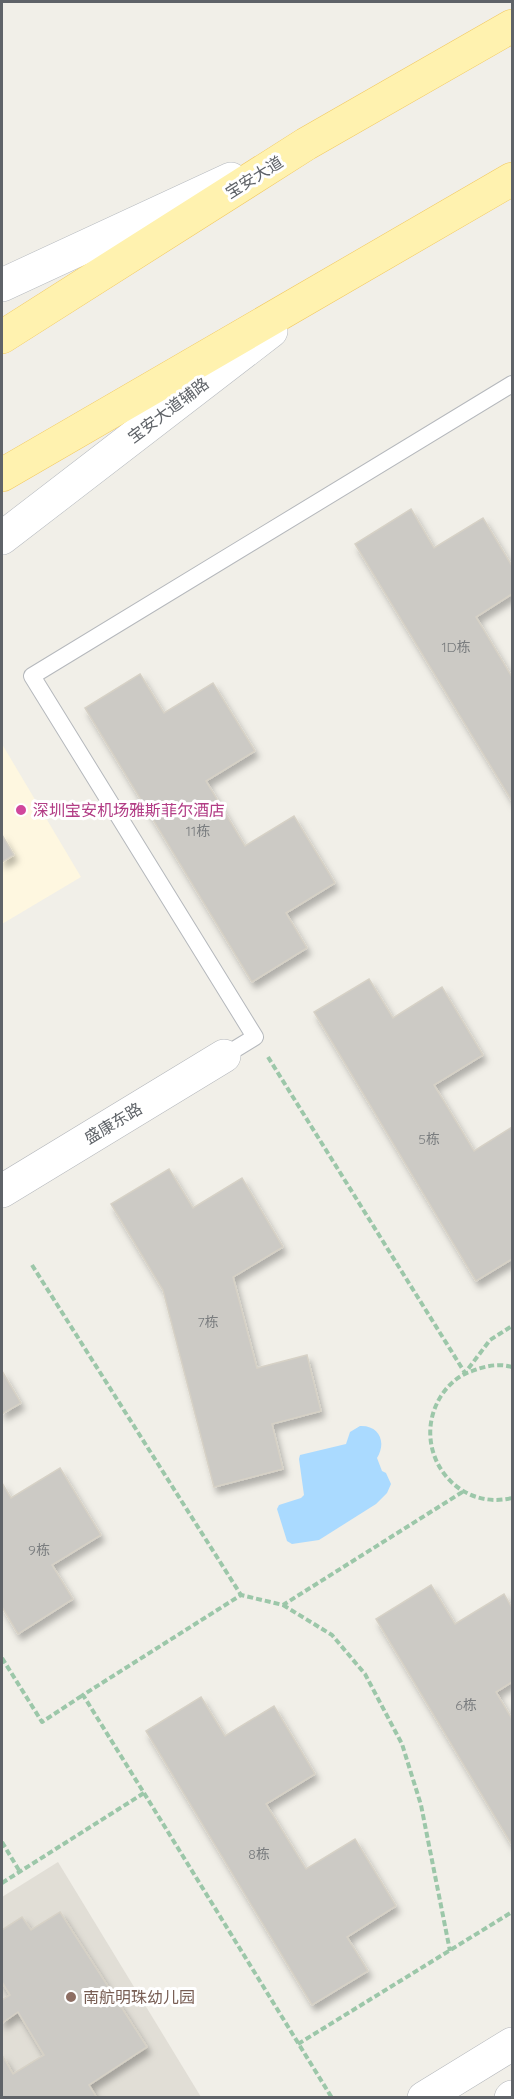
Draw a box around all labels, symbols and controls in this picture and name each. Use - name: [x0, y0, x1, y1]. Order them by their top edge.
- street label: 宝安大道: [222, 152, 286, 202]
- street label: 宝安大道辅路: [124, 373, 212, 447]
- house number: 1D栋: [441, 638, 471, 656]
- place label: 深圳宝安机场雅斯菲尔酒店: [33, 800, 225, 820]
- marker: 深圳宝安机场雅斯菲尔酒店: [14, 803, 28, 817]
- house number: 11栋: [186, 822, 210, 840]
- street label: 盛康东路: [80, 1098, 146, 1148]
- house number: 5栋: [418, 1130, 440, 1148]
- house number: 7栋: [197, 1313, 219, 1331]
- house number: 9栋: [28, 1541, 50, 1559]
- house number: 6栋: [455, 1696, 477, 1714]
- house number: 8栋: [248, 1845, 270, 1863]
- place label: 南航明珠幼儿园: [83, 1987, 195, 2007]
- marker: 南航明珠幼儿园: [64, 1990, 78, 2004]

